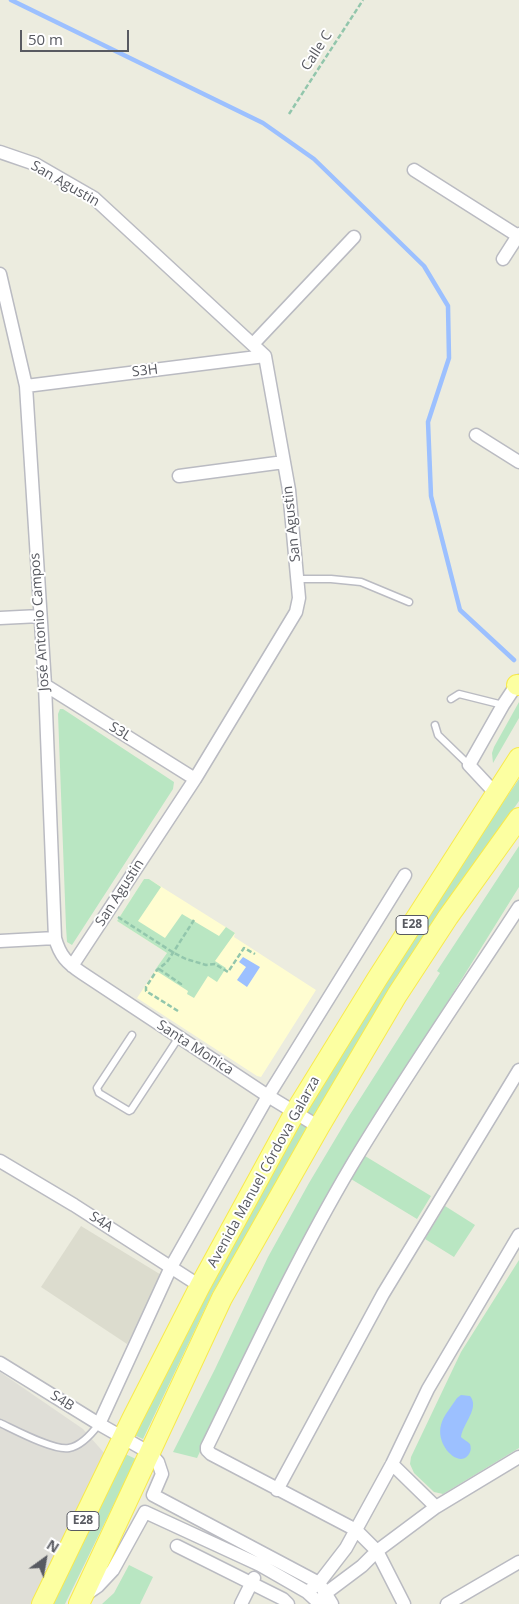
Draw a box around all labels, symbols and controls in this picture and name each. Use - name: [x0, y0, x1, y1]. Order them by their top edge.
- scale bar: [22, 20, 131, 52]
- street label: Calle C: [298, 28, 336, 74]
- text: 50 m: [28, 29, 63, 49]
- street label: San Agustin: [28, 158, 102, 210]
- street label: S3H: [131, 361, 159, 381]
- street label: San Agustin: [280, 485, 304, 563]
- street label: José Antonio Campos: [27, 552, 53, 692]
- street label: S3L: [106, 719, 134, 745]
- street label: San Agustin: [92, 856, 148, 930]
- road number: E28: [396, 916, 428, 934]
- street label: Santa Monica: [153, 1017, 237, 1079]
- street label: Avenida Manuel Córdova Galarza: [204, 1073, 324, 1271]
- street label: S4A: [86, 1208, 116, 1236]
- street label: S4B: [47, 1387, 77, 1415]
- road number: E28: [67, 1512, 99, 1530]
- north arrow: [20, 1534, 70, 1584]
- text: N: [43, 1535, 63, 1557]

